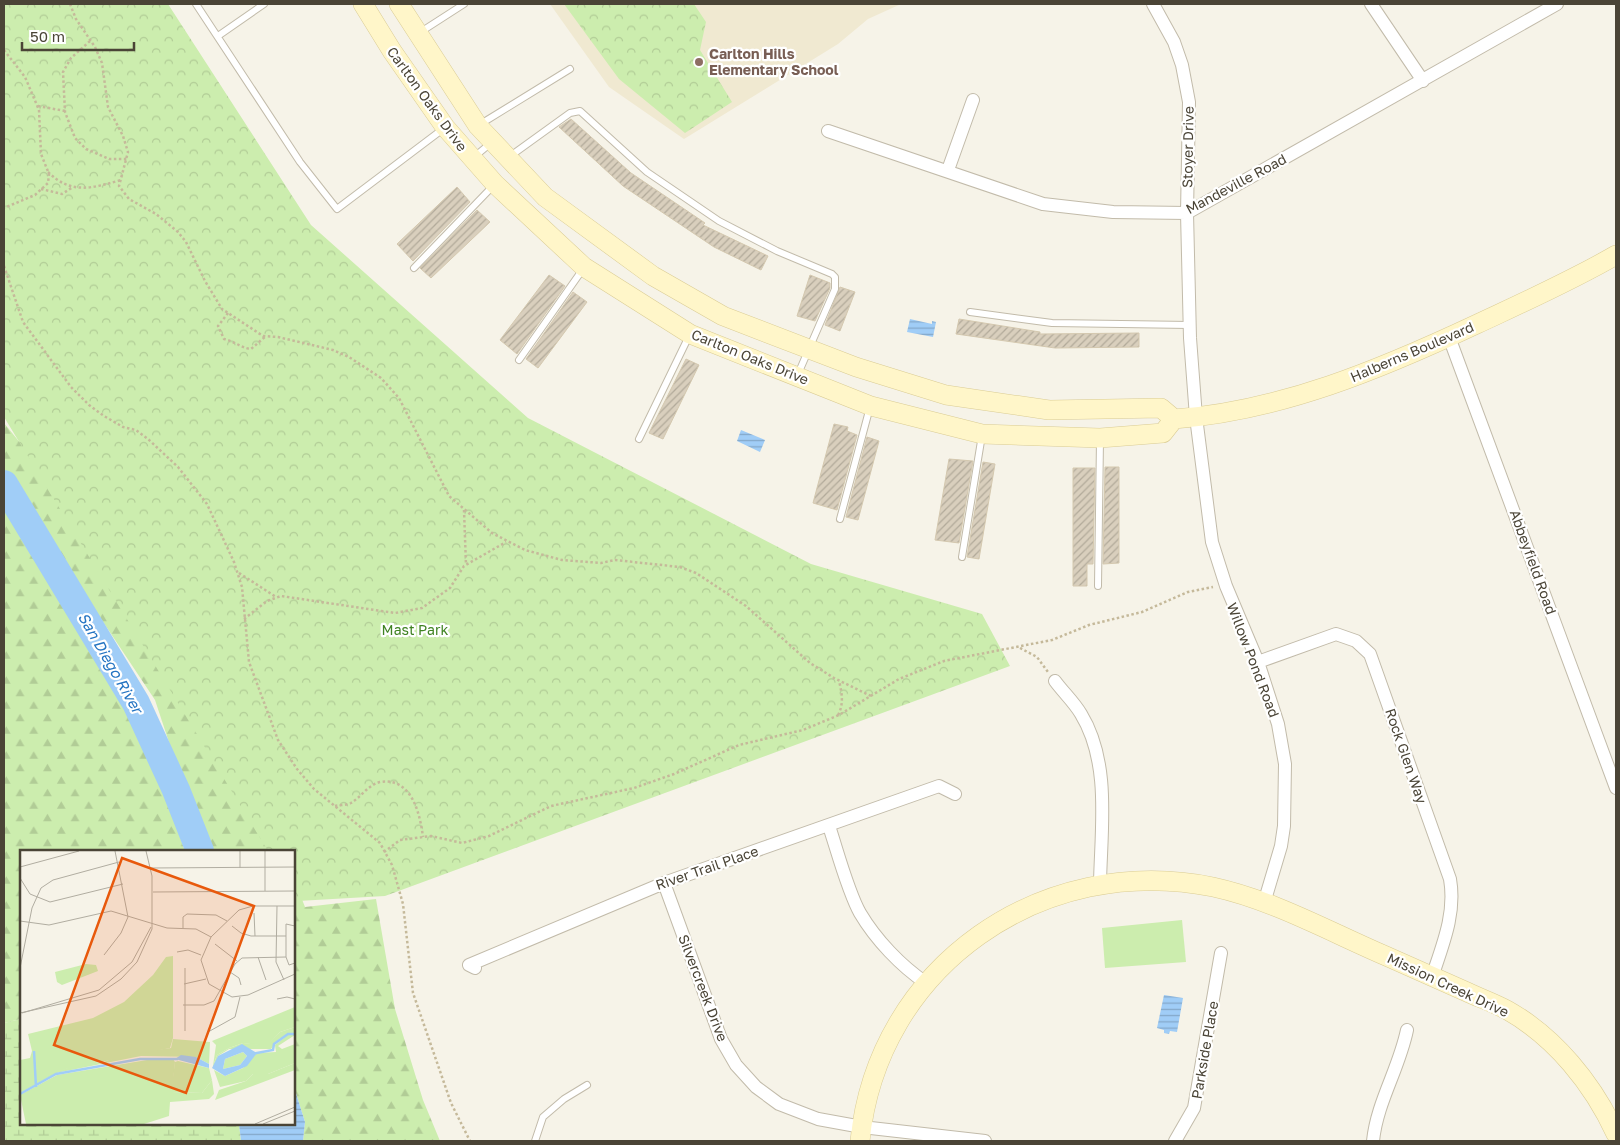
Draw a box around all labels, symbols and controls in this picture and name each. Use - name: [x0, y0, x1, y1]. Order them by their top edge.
- scale bar: [22, 20, 135, 52]
- text: 50 m: [30, 27, 65, 45]
- street label: Carlton Oaks Drive: [384, 43, 471, 154]
- place label: Carlton Hills Elementary School: [709, 45, 839, 78]
- marker: Carlton Hills Elementary School: [693, 56, 705, 68]
- street label: Stoyer Drive: [1178, 106, 1197, 188]
- street label: Mandeville Road: [1183, 150, 1289, 217]
- street label: Halberns Boulevard: [1348, 318, 1476, 385]
- street label: Carlton Oaks Drive: [689, 325, 811, 388]
- street label: Abbeyfield Road: [1507, 507, 1560, 617]
- street label: Willow Pond Road: [1224, 600, 1283, 720]
- water label: San Diego River: [74, 609, 148, 718]
- park label: Mast Park: [382, 621, 448, 638]
- street label: Rock Glen Way: [1382, 706, 1431, 806]
- street label: River Trail Place: [653, 842, 760, 893]
- inset map: [20, 850, 295, 1125]
- street label: Silvercreek Drive: [675, 932, 732, 1044]
- street label: Mission Creek Drive: [1385, 949, 1512, 1020]
- street label: Parkside Place: [1188, 1000, 1221, 1100]

